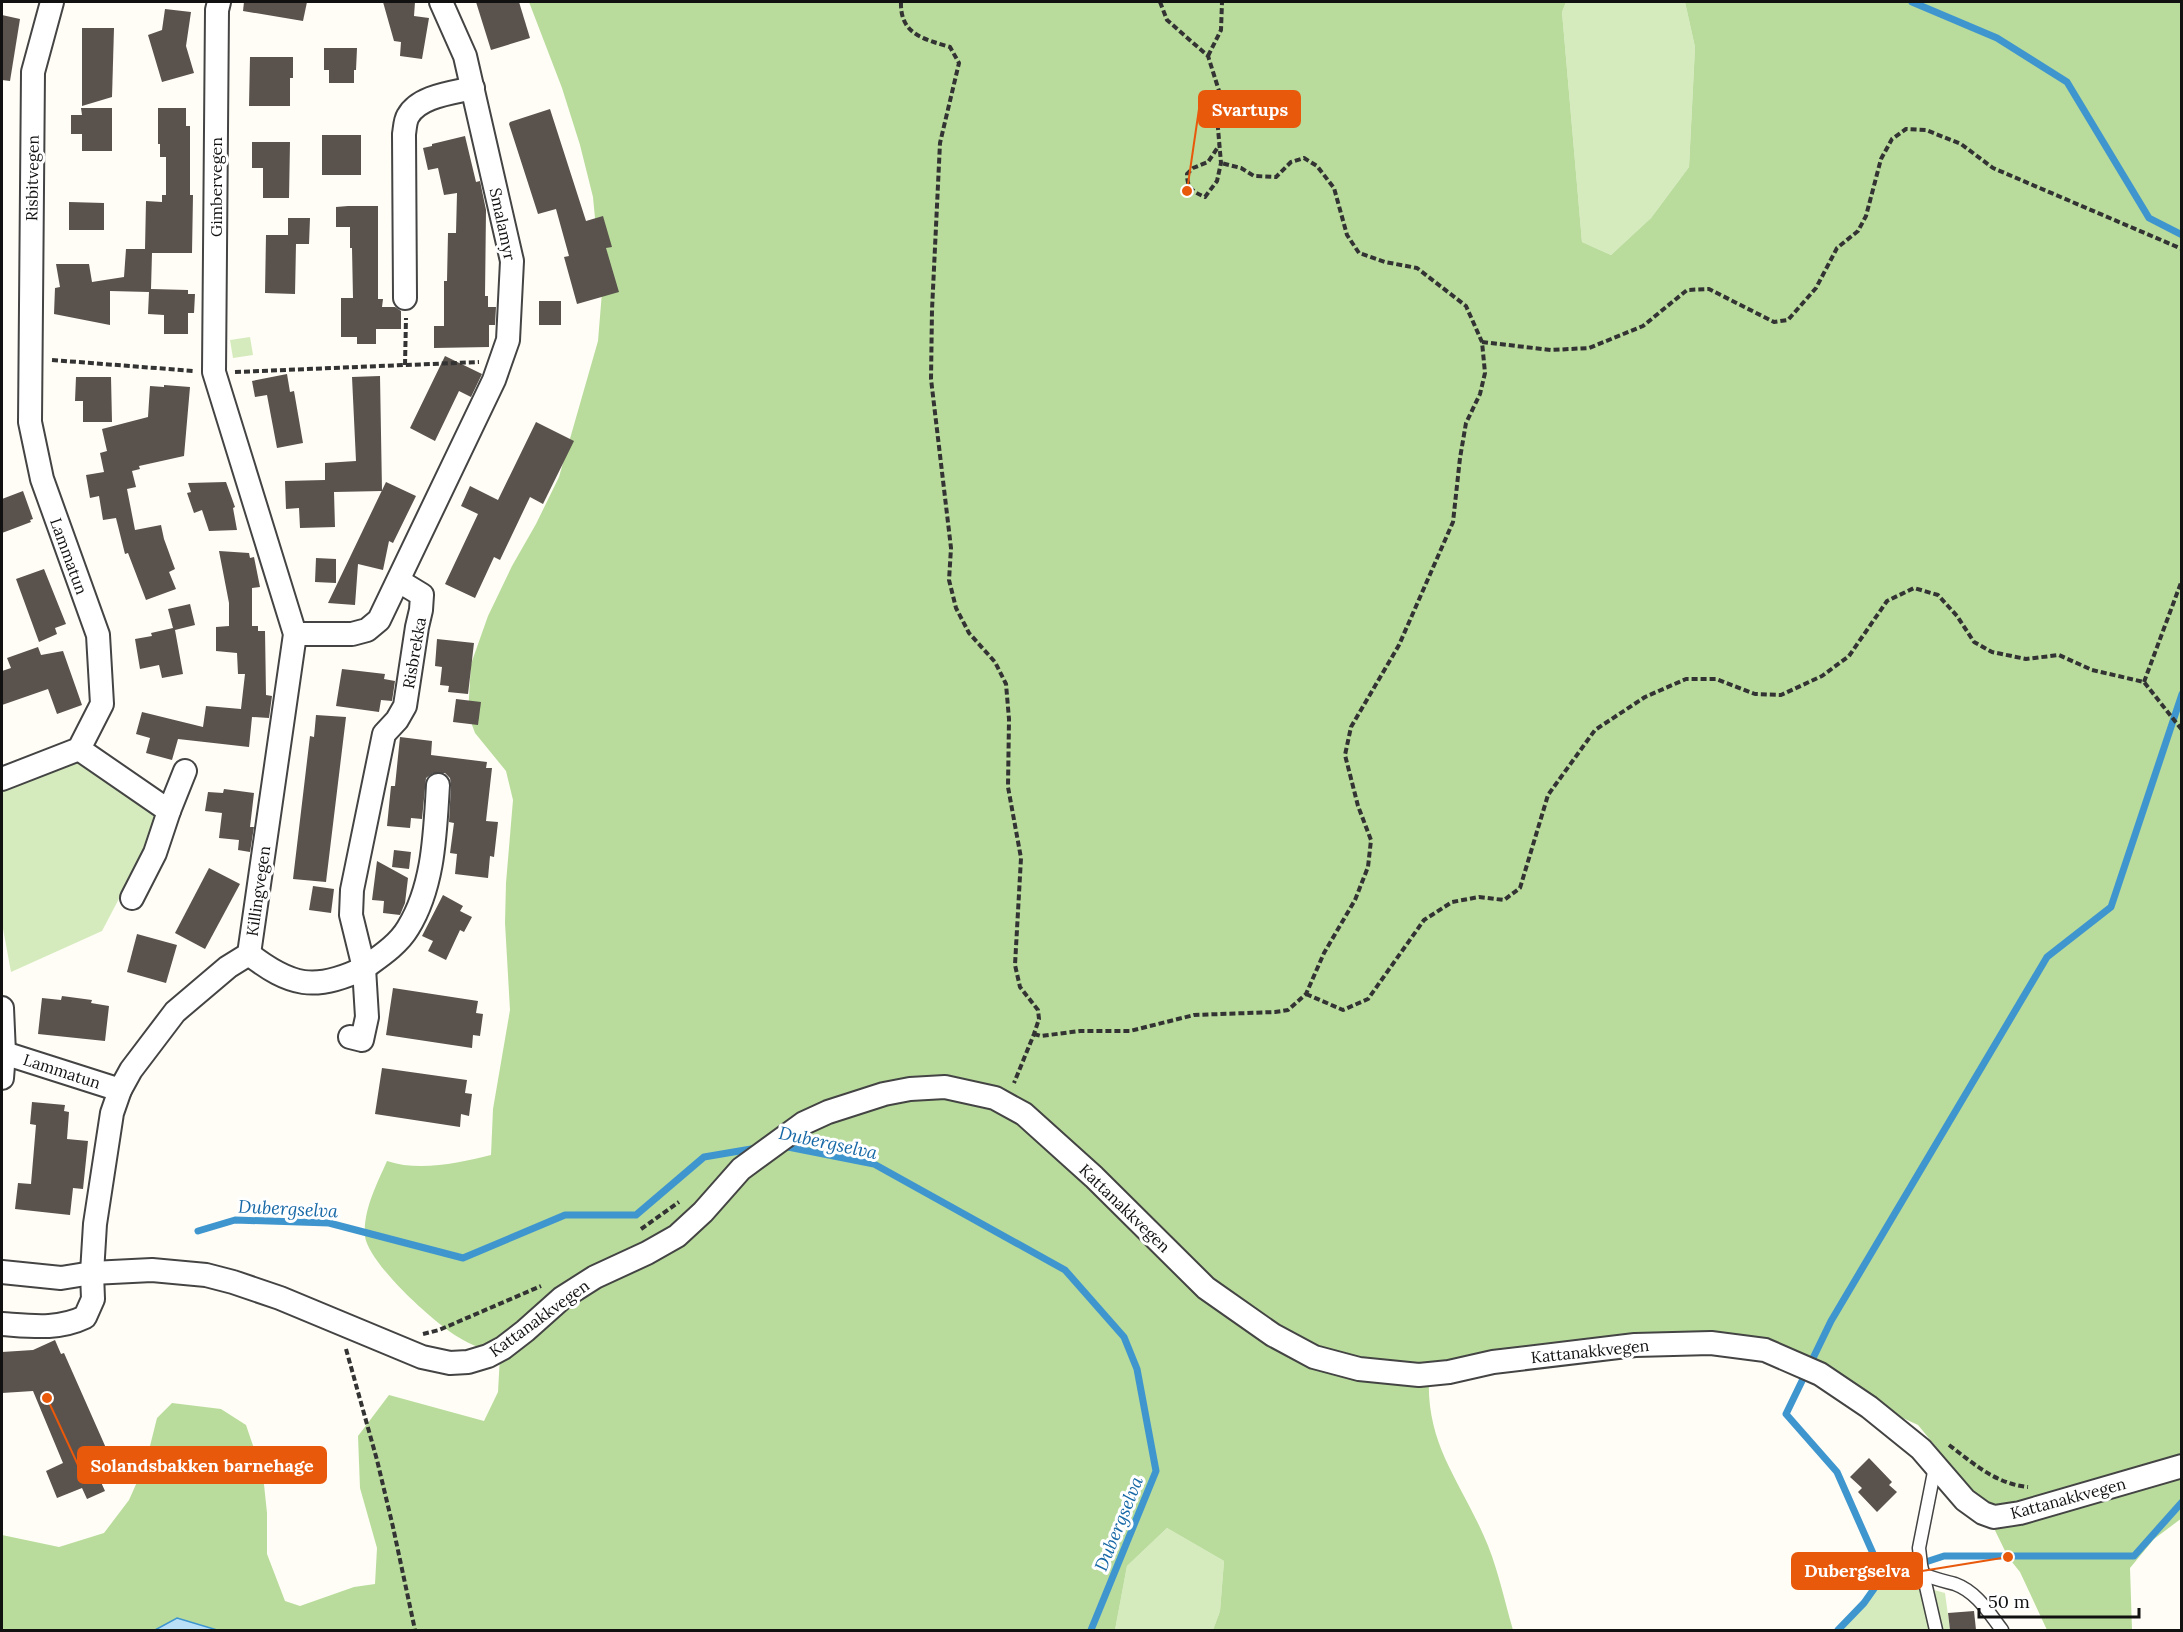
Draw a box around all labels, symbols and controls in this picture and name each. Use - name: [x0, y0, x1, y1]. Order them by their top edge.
- callout: Svartups: [1199, 91, 1300, 127]
- text: Svartups: [1212, 98, 1288, 121]
- street label: Risbitvegen: [21, 134, 43, 221]
- street label: Gimbervegen: [206, 137, 226, 237]
- street label: Smalamyr: [486, 186, 520, 262]
- street label: Lammatun: [46, 515, 92, 597]
- street label: Risbrekka: [398, 616, 430, 690]
- street label: Killingvegen: [242, 844, 274, 938]
- street label: Lammatun: [21, 1049, 103, 1093]
- water label: Dubergselva: [777, 1121, 880, 1164]
- street label: Kattanakkvegen: [1075, 1160, 1175, 1257]
- water label: Dubergselva: [238, 1194, 339, 1223]
- street label: Kattanakkvegen: [485, 1275, 593, 1361]
- street label: Kattanakkvegen: [1530, 1335, 1650, 1367]
- callout: Solandsbakken barnehage: [78, 1447, 326, 1483]
- text: Solandsbakken barnehage: [90, 1454, 314, 1477]
- water label: Dubergselva: [1089, 1473, 1148, 1574]
- street label: Kattanakkvegen: [2008, 1473, 2128, 1523]
- callout: Dubergselva: [1792, 1553, 1922, 1589]
- text: Dubergselva: [1804, 1559, 1911, 1582]
- scale bar: [1979, 1581, 2140, 1619]
- text: 50 m: [1988, 1590, 2030, 1613]

